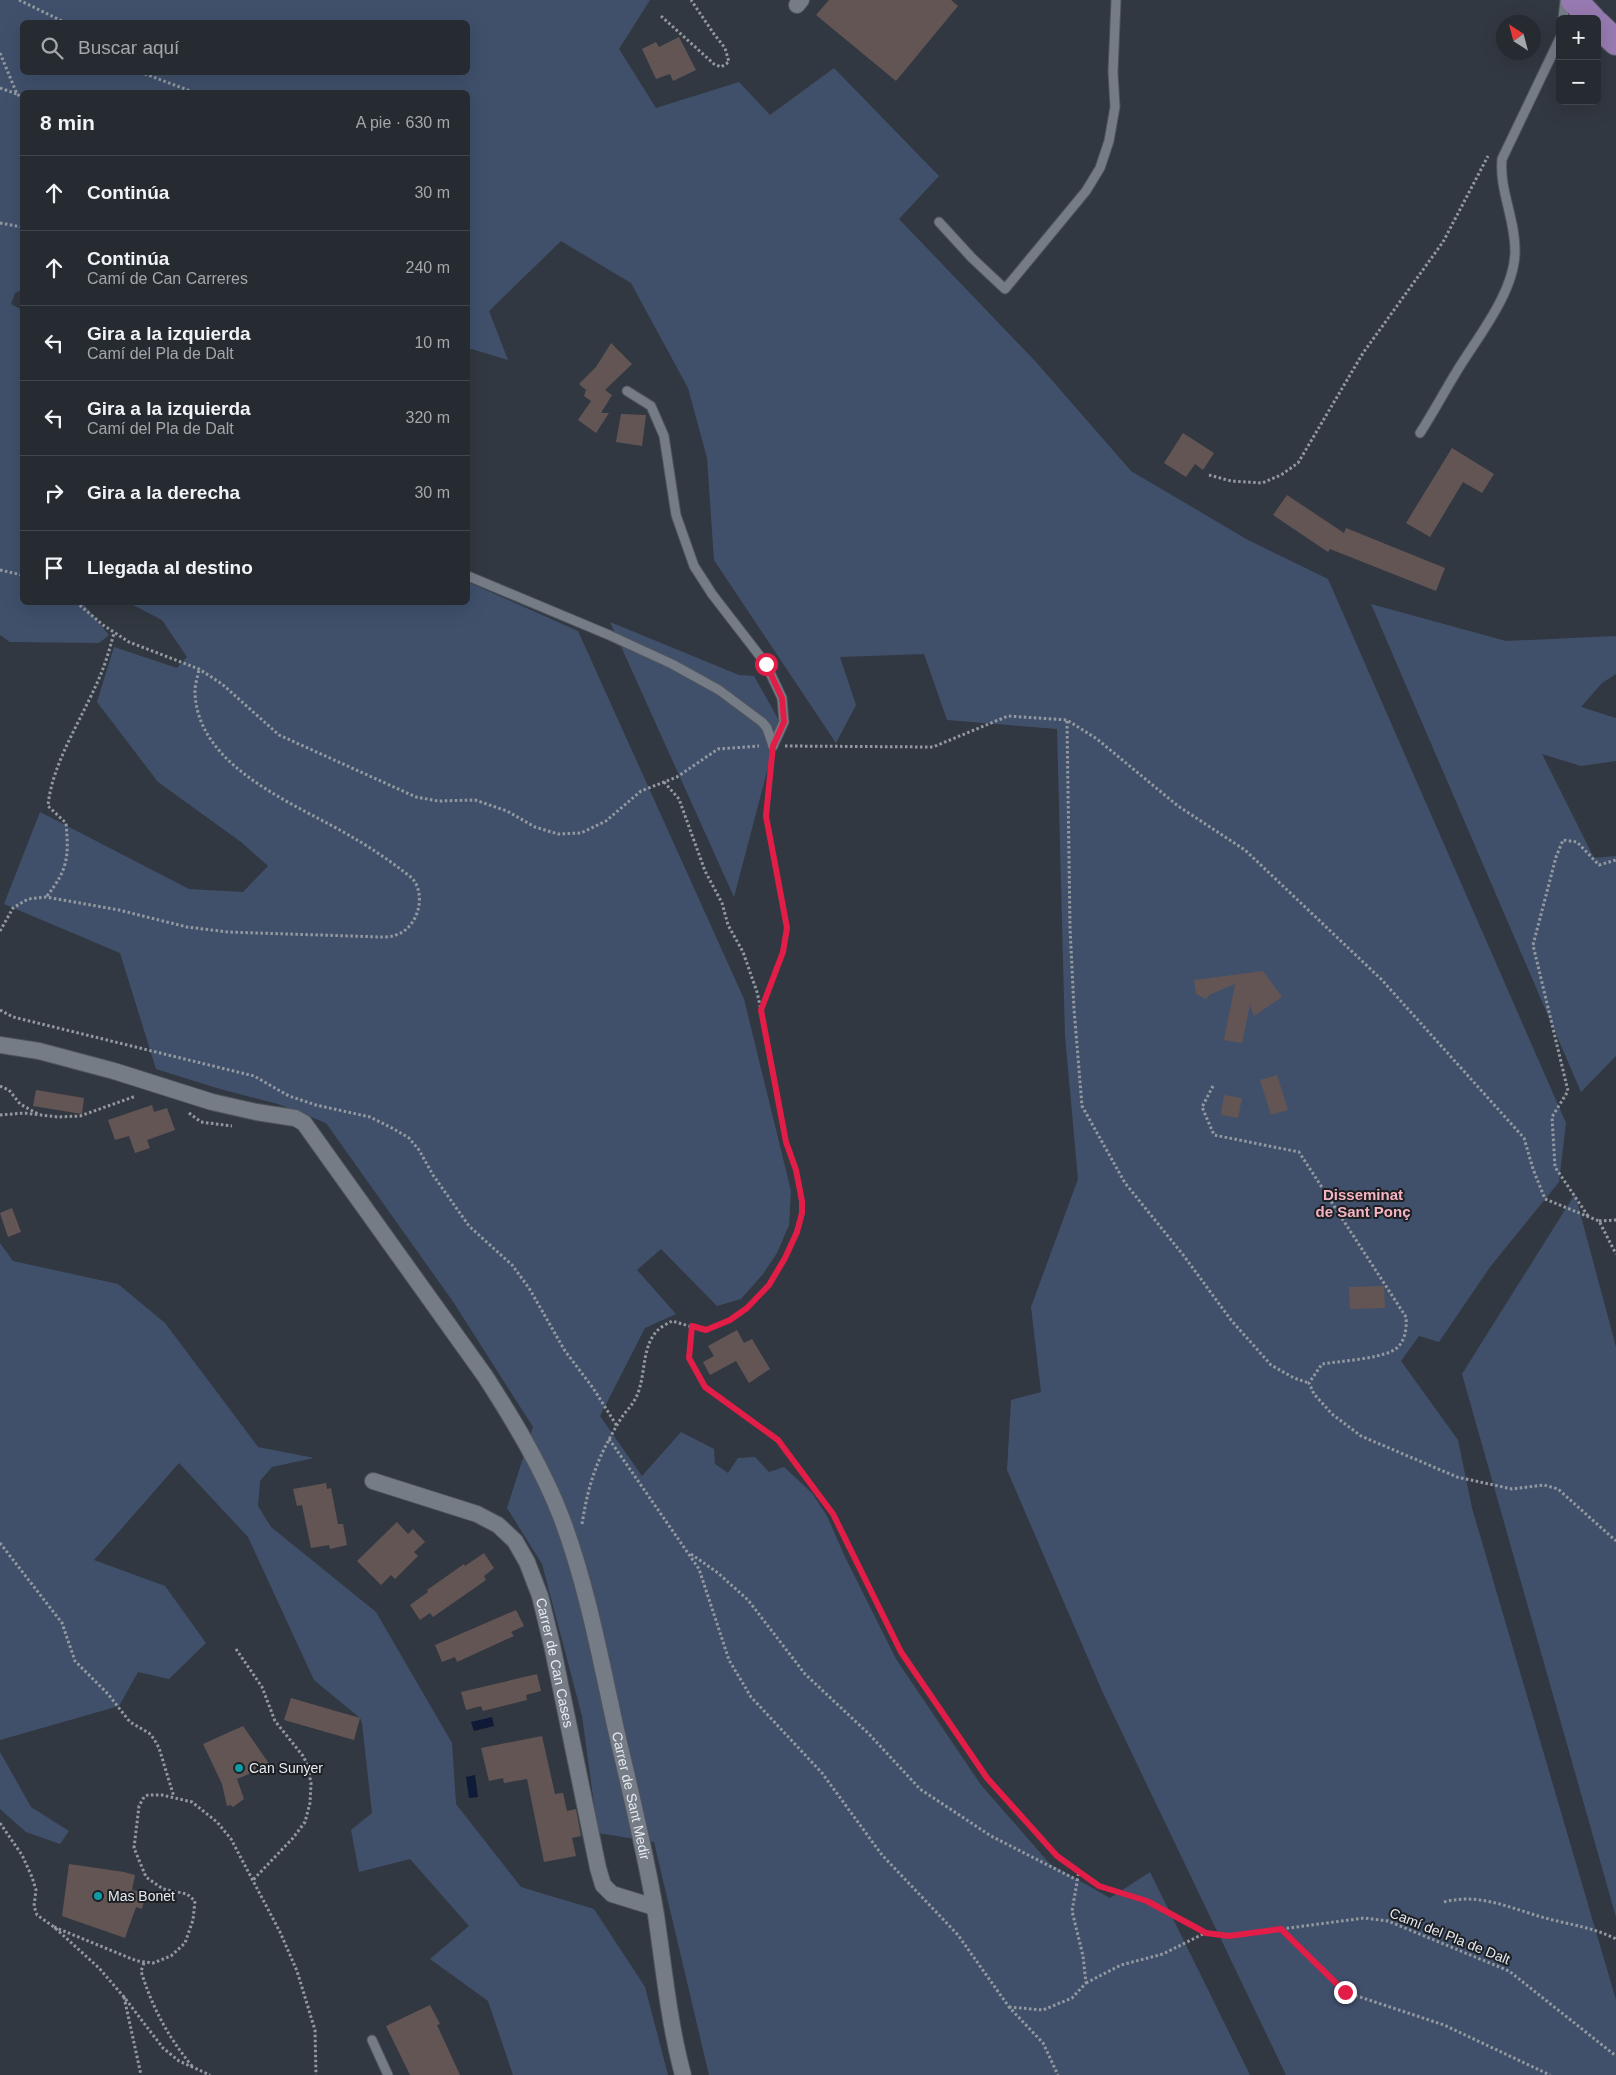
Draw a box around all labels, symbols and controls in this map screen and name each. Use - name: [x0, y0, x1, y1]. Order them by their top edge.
- north arrow: [1496, 15, 1541, 60]
- map controls: [1556, 15, 1601, 105]
- button: +: [1556, 15, 1601, 60]
- search box: [20, 20, 470, 75]
- icon: search: [38, 34, 66, 62]
- text: Buscar aquí: [78, 37, 179, 58]
- button: −: [1556, 60, 1601, 105]
- text: 8 min: [40, 111, 95, 134]
- text: A pie · 630 m: [356, 114, 450, 131]
- icon: ahead: [40, 179, 68, 207]
- text: Continúa: [87, 182, 169, 203]
- text: 30 m: [414, 184, 450, 201]
- text: Continúa: [87, 248, 169, 269]
- icon: ahead: [40, 254, 68, 282]
- text: 240 m: [406, 259, 450, 276]
- text: Camí de Can Carreres: [87, 270, 248, 287]
- text: Gira a la izquierda: [87, 323, 251, 344]
- icon: left: [40, 329, 68, 357]
- text: 10 m: [414, 334, 450, 351]
- text: Camí del Pla de Dalt: [87, 345, 234, 362]
- text: Gira a la izquierda: [87, 398, 251, 419]
- icon: left: [40, 404, 68, 432]
- text: 320 m: [406, 409, 450, 426]
- text: Camí del Pla de Dalt: [87, 420, 234, 437]
- icon: right: [40, 479, 68, 507]
- text: Gira a la derecha: [87, 482, 240, 503]
- text: 30 m: [414, 484, 450, 501]
- icon: arrive: [40, 554, 68, 582]
- text: Llegada al destino: [87, 557, 253, 578]
- route start: [755, 653, 778, 676]
- district label: Disseminat de Sant Ponç: [1315, 1186, 1411, 1220]
- street label: Carrer de Can Cases: [533, 1596, 577, 1729]
- street label: Carrer de Sant Medir: [609, 1730, 653, 1862]
- place label: Can Sunyer: [249, 1760, 323, 1776]
- marker: Can Sunyer: [233, 1762, 245, 1774]
- place label: Mas Bonet: [108, 1888, 175, 1904]
- marker: Mas Bonet: [92, 1890, 104, 1902]
- street label: Camí del Pla de Dalt: [1387, 1905, 1513, 1968]
- route end: [1334, 1981, 1357, 2004]

